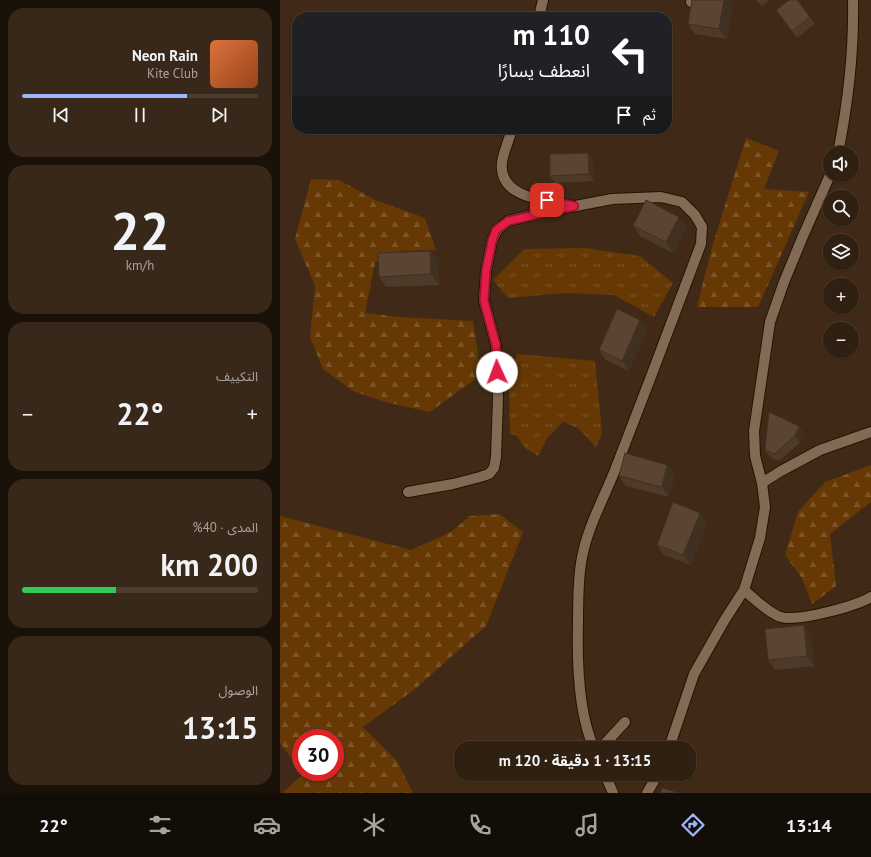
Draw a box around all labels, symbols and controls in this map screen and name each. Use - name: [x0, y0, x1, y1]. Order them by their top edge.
- text: 110 m: [513, 16, 590, 53]
- icon: left: [604, 28, 656, 80]
- text: Neon Rain: [132, 46, 198, 65]
- text: انعطف يسارًا: [498, 59, 590, 82]
- text: Kite Club: [147, 65, 198, 82]
- icon: previous: [50, 104, 72, 126]
- icon: pause: [129, 104, 151, 126]
- icon: next: [208, 104, 230, 126]
- icon: arrive: [613, 104, 635, 126]
- text: ثم: [643, 105, 656, 124]
- map controls: [823, 146, 859, 358]
- button: sound: [823, 146, 859, 182]
- pin: [530, 183, 564, 217]
- icon: arrive: [536, 189, 558, 211]
- button: search: [823, 190, 859, 226]
- text: 22: [111, 197, 169, 264]
- button: layers: [823, 234, 859, 270]
- text: km/h: [126, 257, 154, 274]
- button: +: [823, 278, 859, 314]
- button: −: [823, 322, 859, 358]
- position arrow: [476, 351, 518, 393]
- text: التكييف: [216, 368, 258, 385]
- text: 22°: [116, 394, 164, 433]
- text: −: [22, 400, 33, 428]
- text: +: [247, 400, 258, 428]
- text: المدى · 40%: [193, 519, 258, 536]
- text: 200 km: [160, 545, 258, 584]
- text: الوصول: [218, 682, 258, 699]
- text: 13:15: [182, 708, 258, 747]
- speed limit sign: 30: [292, 729, 344, 781]
- text: 13:15 · 1 دقيقة · 120 m: [499, 751, 651, 770]
- icon: filters: [146, 811, 174, 839]
- icon: car: [253, 811, 281, 839]
- icon: climate: [360, 811, 388, 839]
- icon: phone: [466, 811, 494, 839]
- icon: music: [573, 811, 601, 839]
- icon: directions: [679, 811, 707, 839]
- text: 22°: [39, 814, 68, 837]
- text: 13:14: [786, 814, 832, 837]

